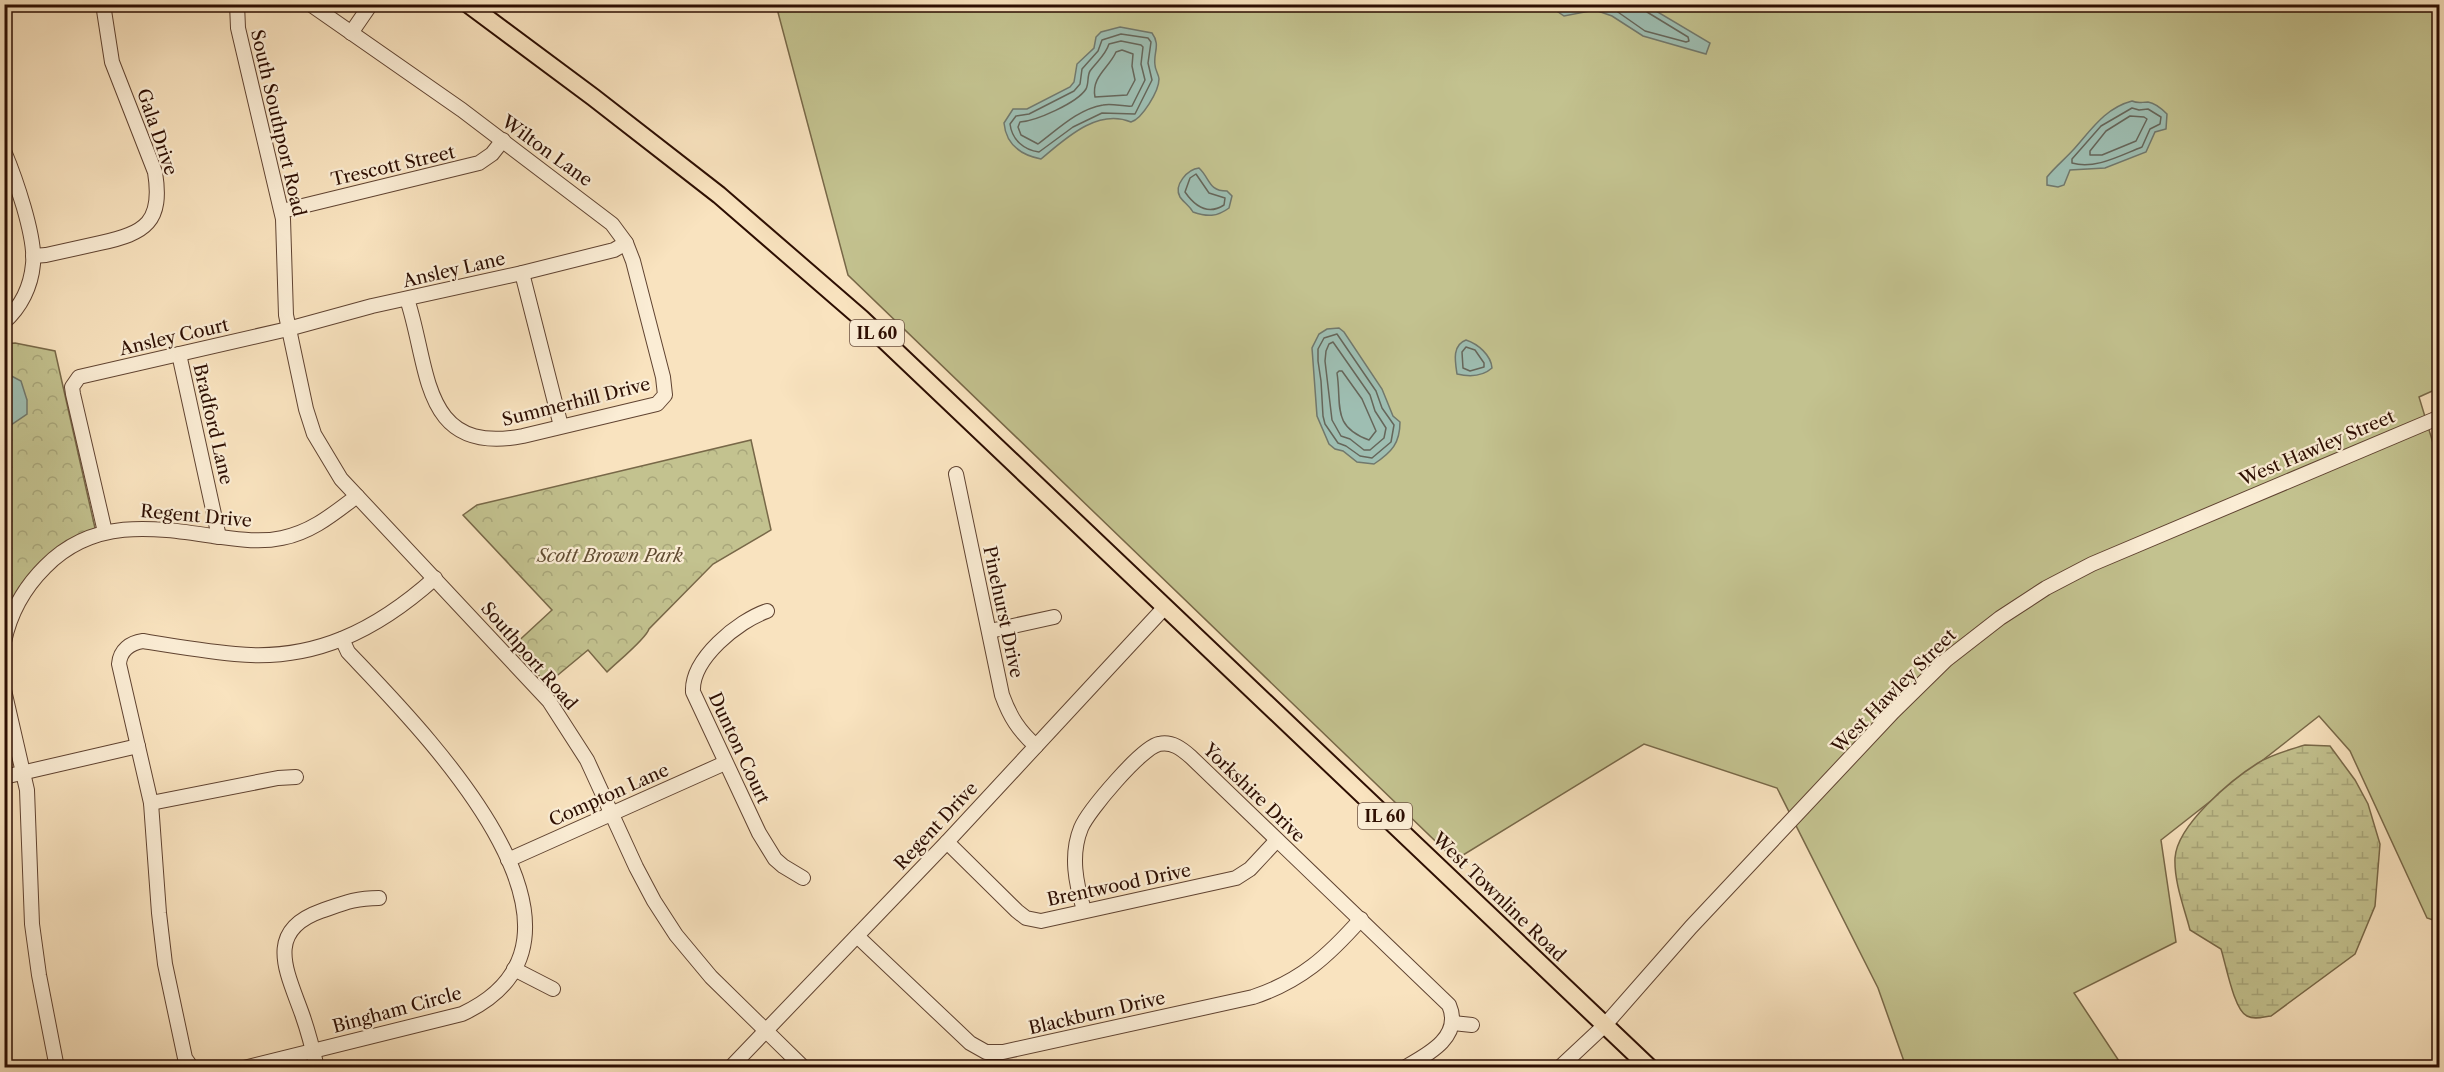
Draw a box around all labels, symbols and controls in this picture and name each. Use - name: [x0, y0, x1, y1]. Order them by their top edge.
- street label: South Southport Road: [246, 27, 310, 219]
- street label: Gala Drive: [132, 86, 182, 178]
- street label: Wilton Lane: [497, 110, 597, 191]
- street label: Trescott Street: [329, 141, 458, 191]
- street label: Ansley Lane: [400, 248, 507, 293]
- street label: Ansley Court: [116, 314, 232, 361]
- road number: IL 60: [850, 320, 904, 346]
- street label: Bradford Lane: [188, 361, 238, 487]
- street label: Summerhill Drive: [500, 373, 652, 431]
- street label: West Hawley Street: [2235, 405, 2399, 491]
- street label: Regent Drive: [139, 500, 253, 532]
- street label: Pinehurst Drive: [978, 544, 1028, 680]
- park label: Scott Brown Park: [536, 545, 684, 567]
- street label: Southport Road: [476, 597, 582, 715]
- street label: West Hawley Street: [1827, 624, 1961, 758]
- street label: Dunton Court: [704, 689, 775, 808]
- street label: Yorkshire Drive: [1198, 738, 1310, 847]
- street label: Compton Lane: [546, 759, 672, 831]
- street label: Regent Drive: [890, 778, 982, 874]
- road number: IL 60: [1358, 803, 1412, 829]
- street label: West Townline Road: [1427, 827, 1570, 966]
- street label: Brentwood Drive: [1045, 859, 1193, 911]
- street label: Bingham Circle: [330, 982, 464, 1038]
- street label: Blackburn Drive: [1027, 987, 1167, 1039]

